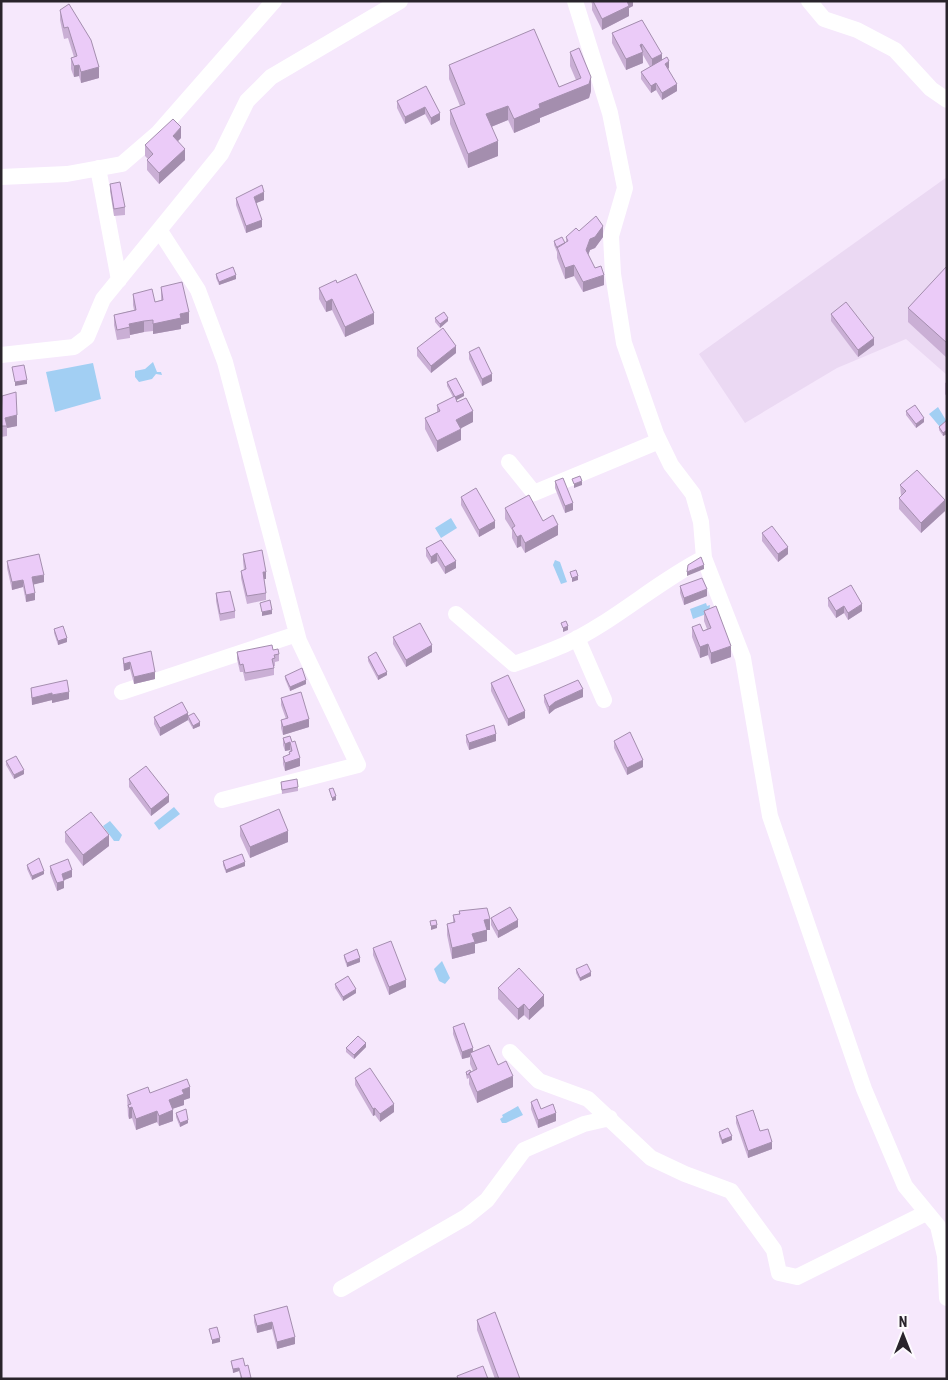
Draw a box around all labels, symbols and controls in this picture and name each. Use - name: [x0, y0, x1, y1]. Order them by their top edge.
- north arrow: [878, 1310, 928, 1360]
- text: N: [899, 1314, 907, 1330]

